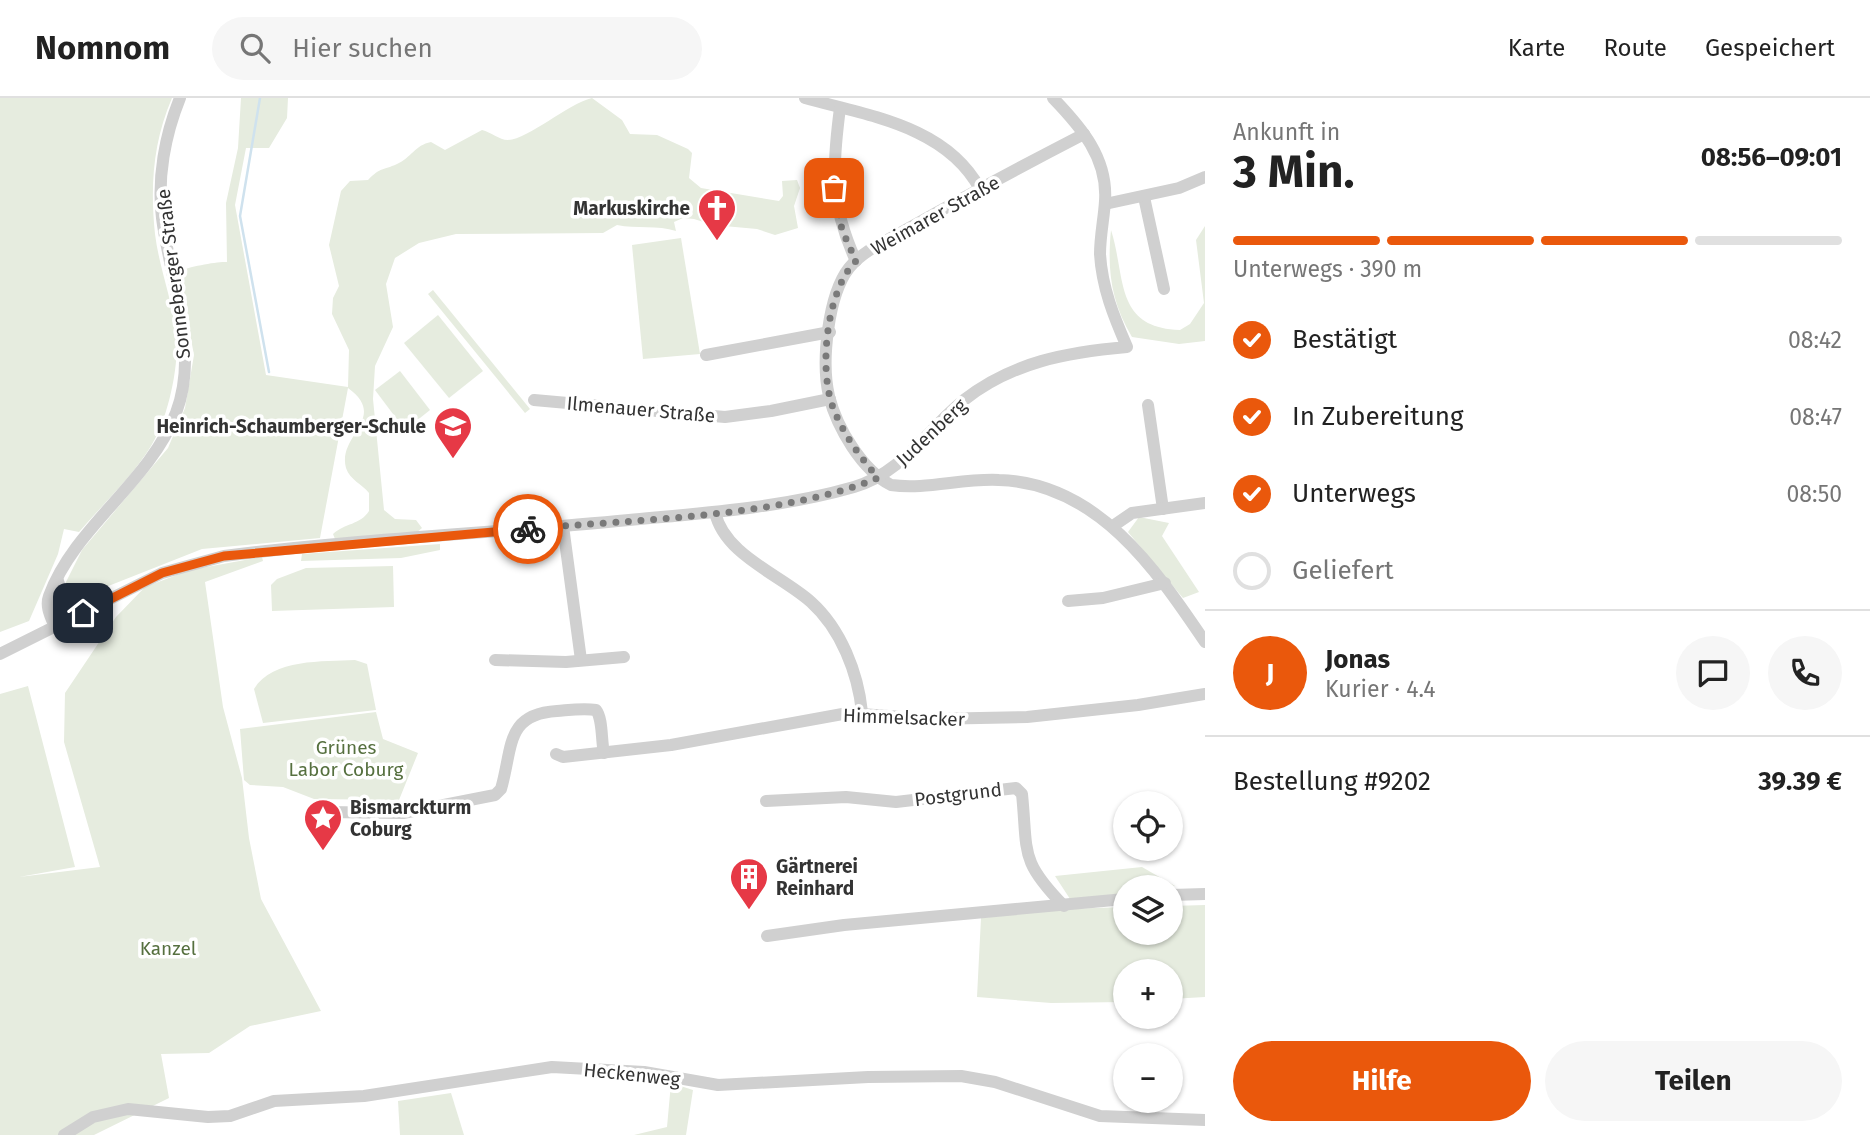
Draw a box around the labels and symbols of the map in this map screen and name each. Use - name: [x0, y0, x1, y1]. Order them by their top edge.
- pin: [804, 158, 864, 218]
- street label: Weimarer Straße: [867, 171, 1003, 260]
- church icon: Markuskirche: [696, 187, 738, 242]
- street label: Sonneberger Straße: [152, 188, 195, 360]
- place label: Markuskirche: [573, 197, 690, 220]
- street label: Ilmenauer Straße: [566, 392, 716, 427]
- street label: Judenberg: [891, 394, 972, 471]
- school or university icon: Heinrich-Schaumberger-Schule: [432, 405, 474, 460]
- place label: Heinrich-Schaumberger-Schule: [156, 415, 426, 438]
- courier: [493, 494, 563, 564]
- pin: [53, 583, 113, 643]
- street label: Himmelsacker: [843, 704, 966, 731]
- park label: Grünes Labor Coburg: [289, 736, 404, 781]
- street label: Postgrund: [913, 778, 1003, 811]
- place label: Bismarckturm Coburg: [350, 796, 471, 841]
- place icon: Bismarckturm Coburg: [302, 797, 344, 852]
- place label: Gärtnerei Reinhard: [776, 855, 858, 900]
- building icon: Gärtnerei Reinhard: [728, 856, 770, 911]
- park label: Kanzel: [140, 937, 197, 960]
- street label: Heckenweg: [582, 1058, 682, 1091]

